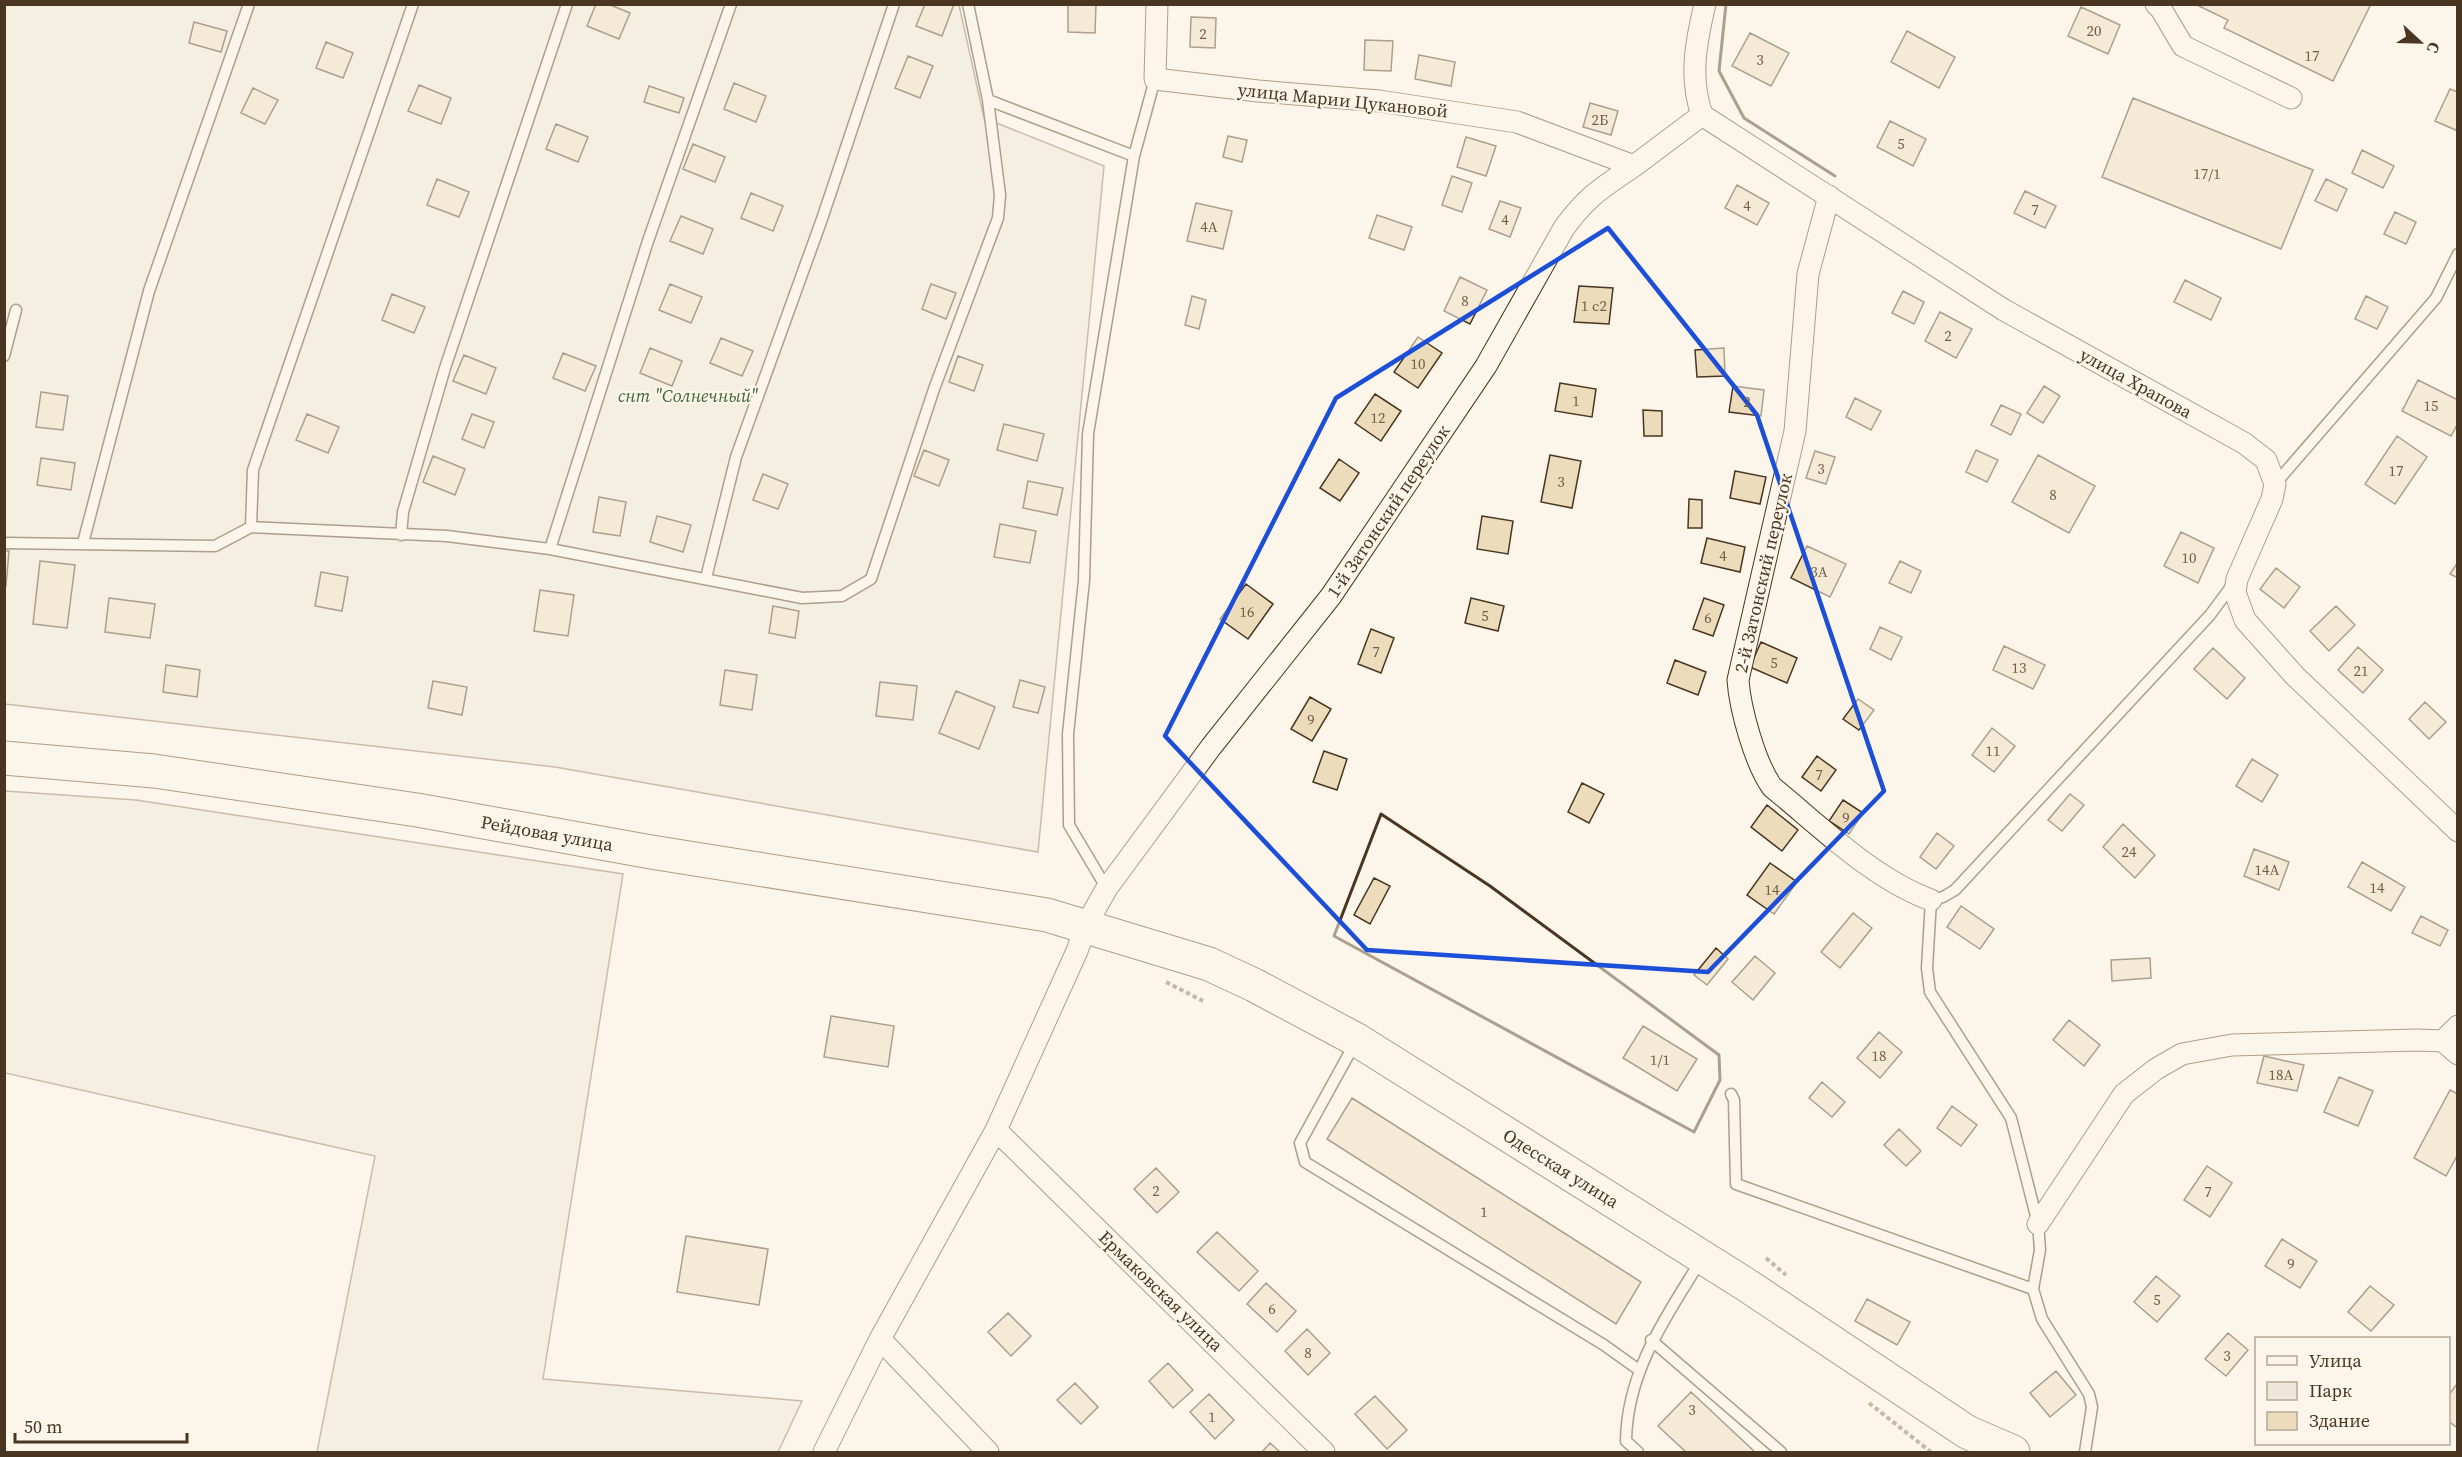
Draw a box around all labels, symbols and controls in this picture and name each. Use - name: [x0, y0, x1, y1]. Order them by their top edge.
- north arrow: [2390, 12, 2450, 72]
- house number: 20: [2086, 20, 2102, 41]
- house number: 2: [1199, 23, 1207, 44]
- text: С: [2422, 39, 2446, 56]
- house number: 17: [2304, 45, 2320, 66]
- house number: 3: [1756, 49, 1764, 70]
- street label: улица Марии Цукановой: [1237, 77, 1449, 123]
- house number: 2Б: [1592, 109, 1608, 130]
- house number: 5: [1897, 133, 1905, 154]
- house number: 17/1: [2193, 163, 2221, 184]
- house number: 4: [1743, 195, 1751, 216]
- house number: 7: [2031, 199, 2039, 220]
- house number: 4: [1501, 209, 1509, 230]
- house number: 4А: [1200, 216, 1218, 237]
- house number: 8: [1461, 290, 1469, 311]
- house number: 1 с2: [1581, 295, 1607, 316]
- house number: 2: [1944, 325, 1952, 346]
- street label: улица Храпова: [2075, 342, 2197, 425]
- house number: 10: [1410, 353, 1426, 374]
- park label: снт "Солнечный": [618, 383, 758, 408]
- house number: 1: [1572, 390, 1580, 411]
- house number: 2: [1743, 391, 1751, 412]
- house number: 15: [2423, 395, 2439, 416]
- house number: 12: [1370, 407, 1386, 428]
- street label: 1-й Затонский переулок: [1321, 419, 1455, 602]
- house number: 3: [1817, 458, 1825, 479]
- house number: 17: [2388, 460, 2404, 481]
- house number: 3: [1557, 471, 1565, 492]
- street label: 2-й Затонский переулок: [1728, 471, 1798, 675]
- house number: 8: [2049, 484, 2057, 505]
- house number: 4: [1719, 545, 1727, 566]
- house number: 10: [2181, 547, 2197, 568]
- house number: 3А: [1810, 561, 1828, 582]
- house number: 16: [1239, 601, 1255, 622]
- house number: 5: [1481, 605, 1489, 626]
- house number: 6: [1704, 607, 1712, 628]
- house number: 7: [1372, 641, 1380, 662]
- house number: 5: [1770, 652, 1778, 673]
- house number: 13: [2011, 657, 2027, 678]
- house number: 21: [2353, 660, 2369, 681]
- house number: 9: [1307, 709, 1315, 730]
- house number: 11: [1985, 740, 2001, 761]
- house number: 7: [1815, 764, 1823, 785]
- house number: 9: [1842, 807, 1850, 828]
- street label: Рейдовая улица: [479, 809, 616, 857]
- house number: 24: [2121, 841, 2137, 862]
- house number: 14А: [2255, 859, 2280, 880]
- house number: 14: [2369, 877, 2385, 898]
- house number: 14: [1764, 879, 1780, 900]
- house number: 18: [1871, 1045, 1887, 1066]
- house number: 1/1: [1650, 1049, 1670, 1070]
- house number: 18А: [2269, 1064, 2294, 1085]
- street label: Одесская улица: [1498, 1122, 1624, 1214]
- house number: 2: [1152, 1180, 1160, 1201]
- house number: 7: [2204, 1181, 2212, 1202]
- house number: 1: [1480, 1201, 1488, 1222]
- street label: Ермаковская улица: [1093, 1225, 1229, 1358]
- house number: 9: [2287, 1253, 2295, 1274]
- house number: 5: [2153, 1289, 2161, 1310]
- house number: 6: [1268, 1298, 1276, 1319]
- legend: [2255, 1337, 2450, 1445]
- house number: 8: [1304, 1342, 1312, 1363]
- house number: 3: [2223, 1345, 2231, 1366]
- text: Улица: [2309, 1348, 2362, 1373]
- text: Парк: [2309, 1378, 2352, 1403]
- house number: 3: [1688, 1399, 1696, 1420]
- scale bar: [15, 1406, 188, 1444]
- house number: 1: [1208, 1406, 1216, 1427]
- text: Здание: [2309, 1408, 2370, 1433]
- text: 50 m: [24, 1414, 62, 1439]

